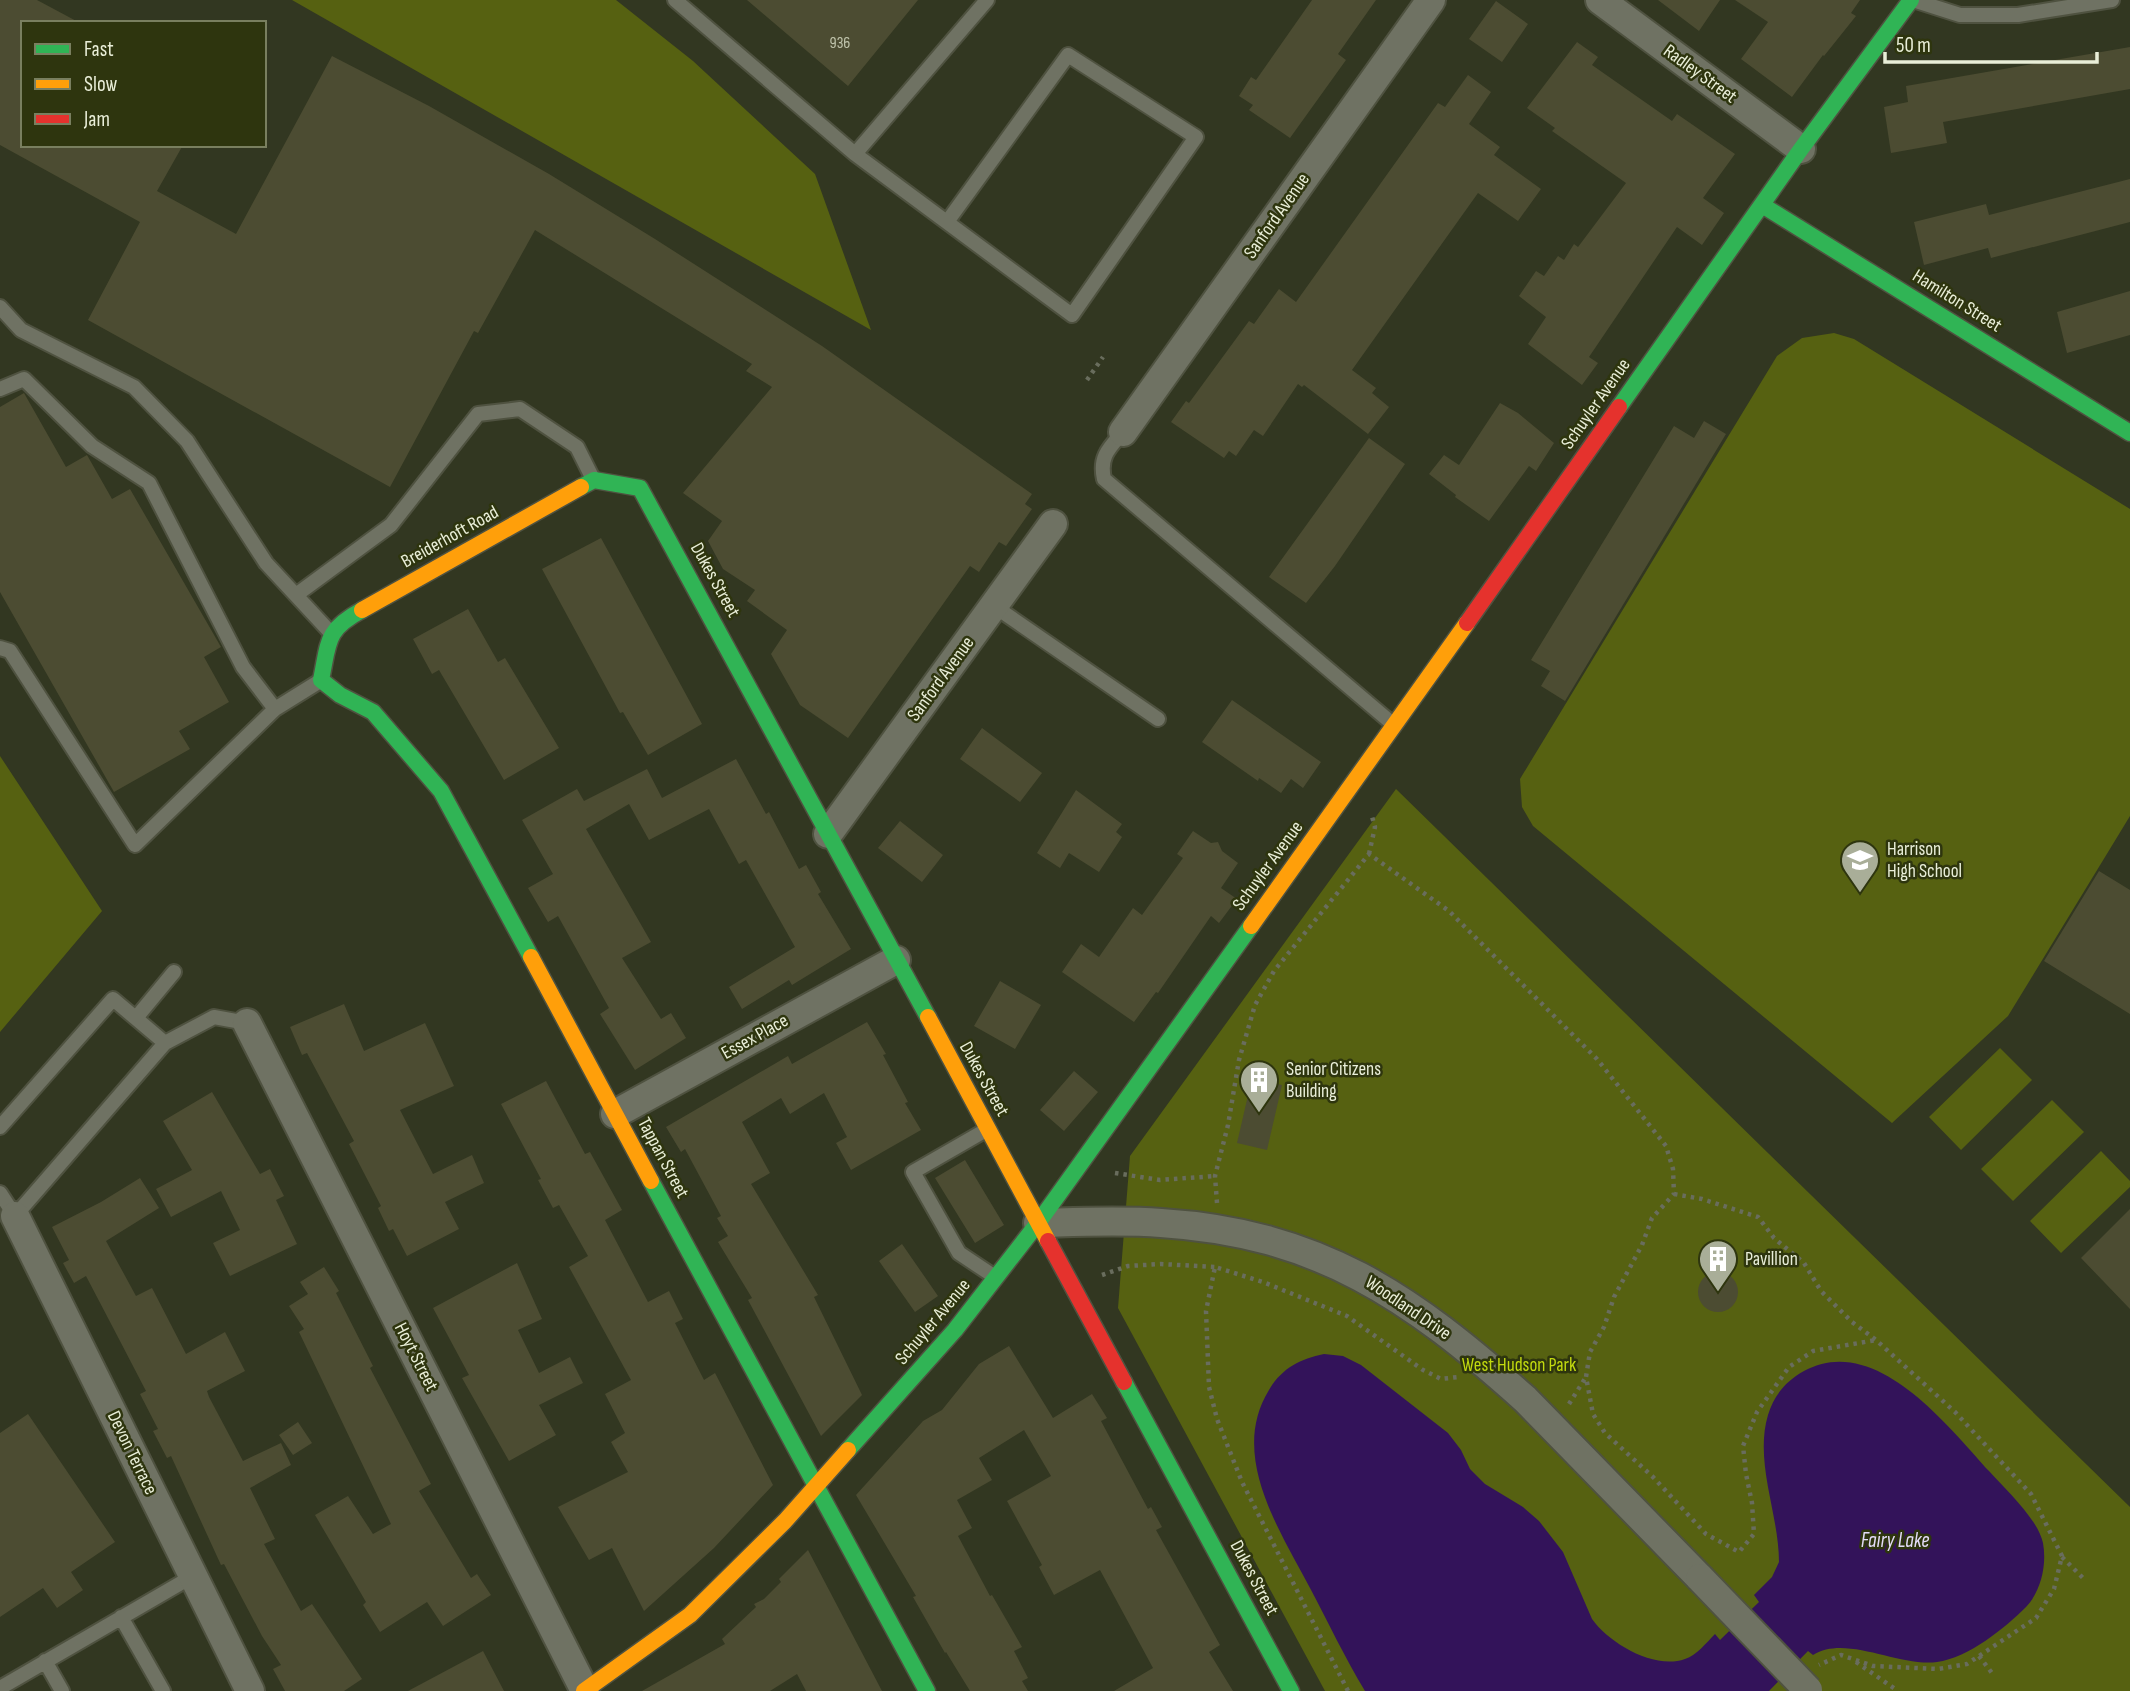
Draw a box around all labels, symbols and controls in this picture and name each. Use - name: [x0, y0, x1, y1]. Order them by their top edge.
- legend: [21, 21, 266, 147]
- scale bar: [1885, 21, 2097, 65]
- text: 50 m: [1896, 33, 1931, 58]
- house number: 936: [830, 34, 850, 53]
- text: Fast: [84, 37, 114, 62]
- street label: Radley Street: [1659, 40, 1741, 108]
- text: Slow: [84, 72, 118, 97]
- text: Jam: [83, 107, 110, 132]
- street label: Sanford Avenue: [1239, 169, 1315, 263]
- street label: Hamilton Street: [1908, 264, 2006, 338]
- street label: Schuyler Avenue: [1556, 354, 1636, 454]
- street label: Breiderhoft Road: [397, 501, 503, 573]
- street label: Dukes Street: [685, 539, 745, 622]
- street label: Sanford Avenue: [903, 632, 979, 726]
- street label: Schuyler Avenue: [1228, 817, 1308, 915]
- place label: Harrison High School: [1887, 838, 1962, 883]
- school or university icon: Harrison High School: [1839, 839, 1881, 894]
- street label: Essex Place: [718, 1009, 792, 1065]
- street label: Dukes Street: [954, 1038, 1014, 1121]
- place label: Senior Citizens Building: [1286, 1058, 1381, 1103]
- building icon: Senior Citizens Building: [1238, 1059, 1280, 1114]
- street label: Tappan Street: [632, 1114, 694, 1202]
- building icon: Pavillion: [1697, 1238, 1739, 1293]
- place label: Pavillion: [1745, 1248, 1798, 1271]
- street label: Woodland Drive: [1361, 1271, 1455, 1345]
- street label: Schuyler Avenue: [890, 1274, 976, 1370]
- street label: Hoyt Street: [389, 1319, 443, 1395]
- park label: West Hudson Park: [1462, 1354, 1577, 1377]
- street label: Devon Terrace: [102, 1407, 162, 1499]
- water label: Fairy Lake: [1861, 1528, 1929, 1553]
- street label: Dukes Street: [1225, 1536, 1283, 1620]

